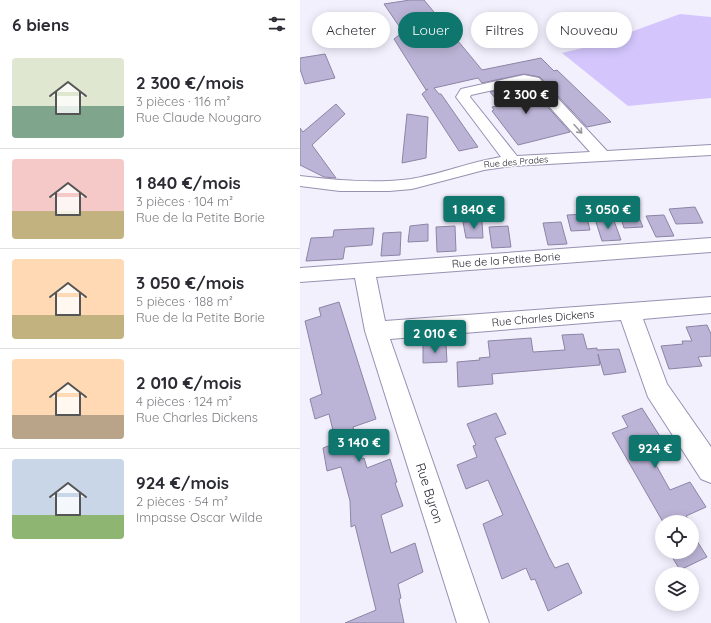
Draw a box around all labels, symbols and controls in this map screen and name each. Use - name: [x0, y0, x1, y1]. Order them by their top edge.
- chip: Acheter: [312, 12, 390, 48]
- chip: Louer: [398, 12, 463, 48]
- chip: Filtres: [471, 12, 538, 48]
- chip: Nouveau: [546, 12, 632, 48]
- icon: filters: [266, 13, 288, 35]
- text: 6 biens: [12, 14, 69, 35]
- text: 2 300 €/mois: [136, 72, 244, 93]
- icon: home: [44, 74, 92, 122]
- pin: 2 300 €: [489, 81, 563, 115]
- text: 2 300 €: [503, 86, 549, 102]
- text: 3 pièces · 116 m²: [136, 93, 230, 109]
- text: Rue Claude Nougaro: [136, 109, 261, 125]
- one-way arrow: [573, 123, 582, 133]
- street label: Rue des Prades: [483, 153, 549, 170]
- text: 1 840 €/mois: [136, 172, 241, 193]
- icon: home: [44, 175, 92, 223]
- text: 3 pièces · 104 m²: [136, 193, 233, 209]
- pin: 1 840 €: [437, 196, 511, 230]
- pin: 3 050 €: [571, 196, 645, 230]
- text: 1 840 €: [452, 201, 496, 217]
- text: 3 050 €: [585, 201, 631, 217]
- text: Rue de la Petite Borie: [136, 209, 265, 225]
- street label: Rue de la Petite Borie: [451, 249, 561, 271]
- text: 3 050 €/mois: [136, 272, 244, 293]
- icon: home: [44, 275, 92, 323]
- text: 5 pièces · 188 m²: [136, 293, 233, 309]
- street label: Rue Charles Dickens: [491, 307, 595, 329]
- text: Rue de la Petite Borie: [136, 309, 265, 325]
- pin: 2 010 €: [398, 320, 472, 354]
- text: 2 010 €: [413, 325, 457, 341]
- text: 2 010 €/mois: [136, 372, 242, 393]
- icon: home: [44, 375, 92, 423]
- text: 4 pièces · 124 m²: [136, 393, 232, 409]
- text: Rue Charles Dickens: [136, 409, 258, 425]
- pin: 3 140 €: [322, 429, 396, 463]
- text: 3 140 €: [337, 434, 381, 450]
- pin: 924 €: [627, 435, 683, 469]
- text: 924 €: [638, 440, 672, 456]
- street label: Rue Byron: [413, 461, 447, 525]
- text: 924 €/mois: [136, 472, 229, 493]
- icon: home: [44, 475, 92, 523]
- text: 2 pièces · 54 m²: [136, 493, 228, 509]
- text: Impasse Oscar Wilde: [136, 509, 263, 525]
- map controls: [655, 515, 699, 611]
- button: locate: [655, 515, 699, 559]
- button: layers: [655, 567, 699, 611]

